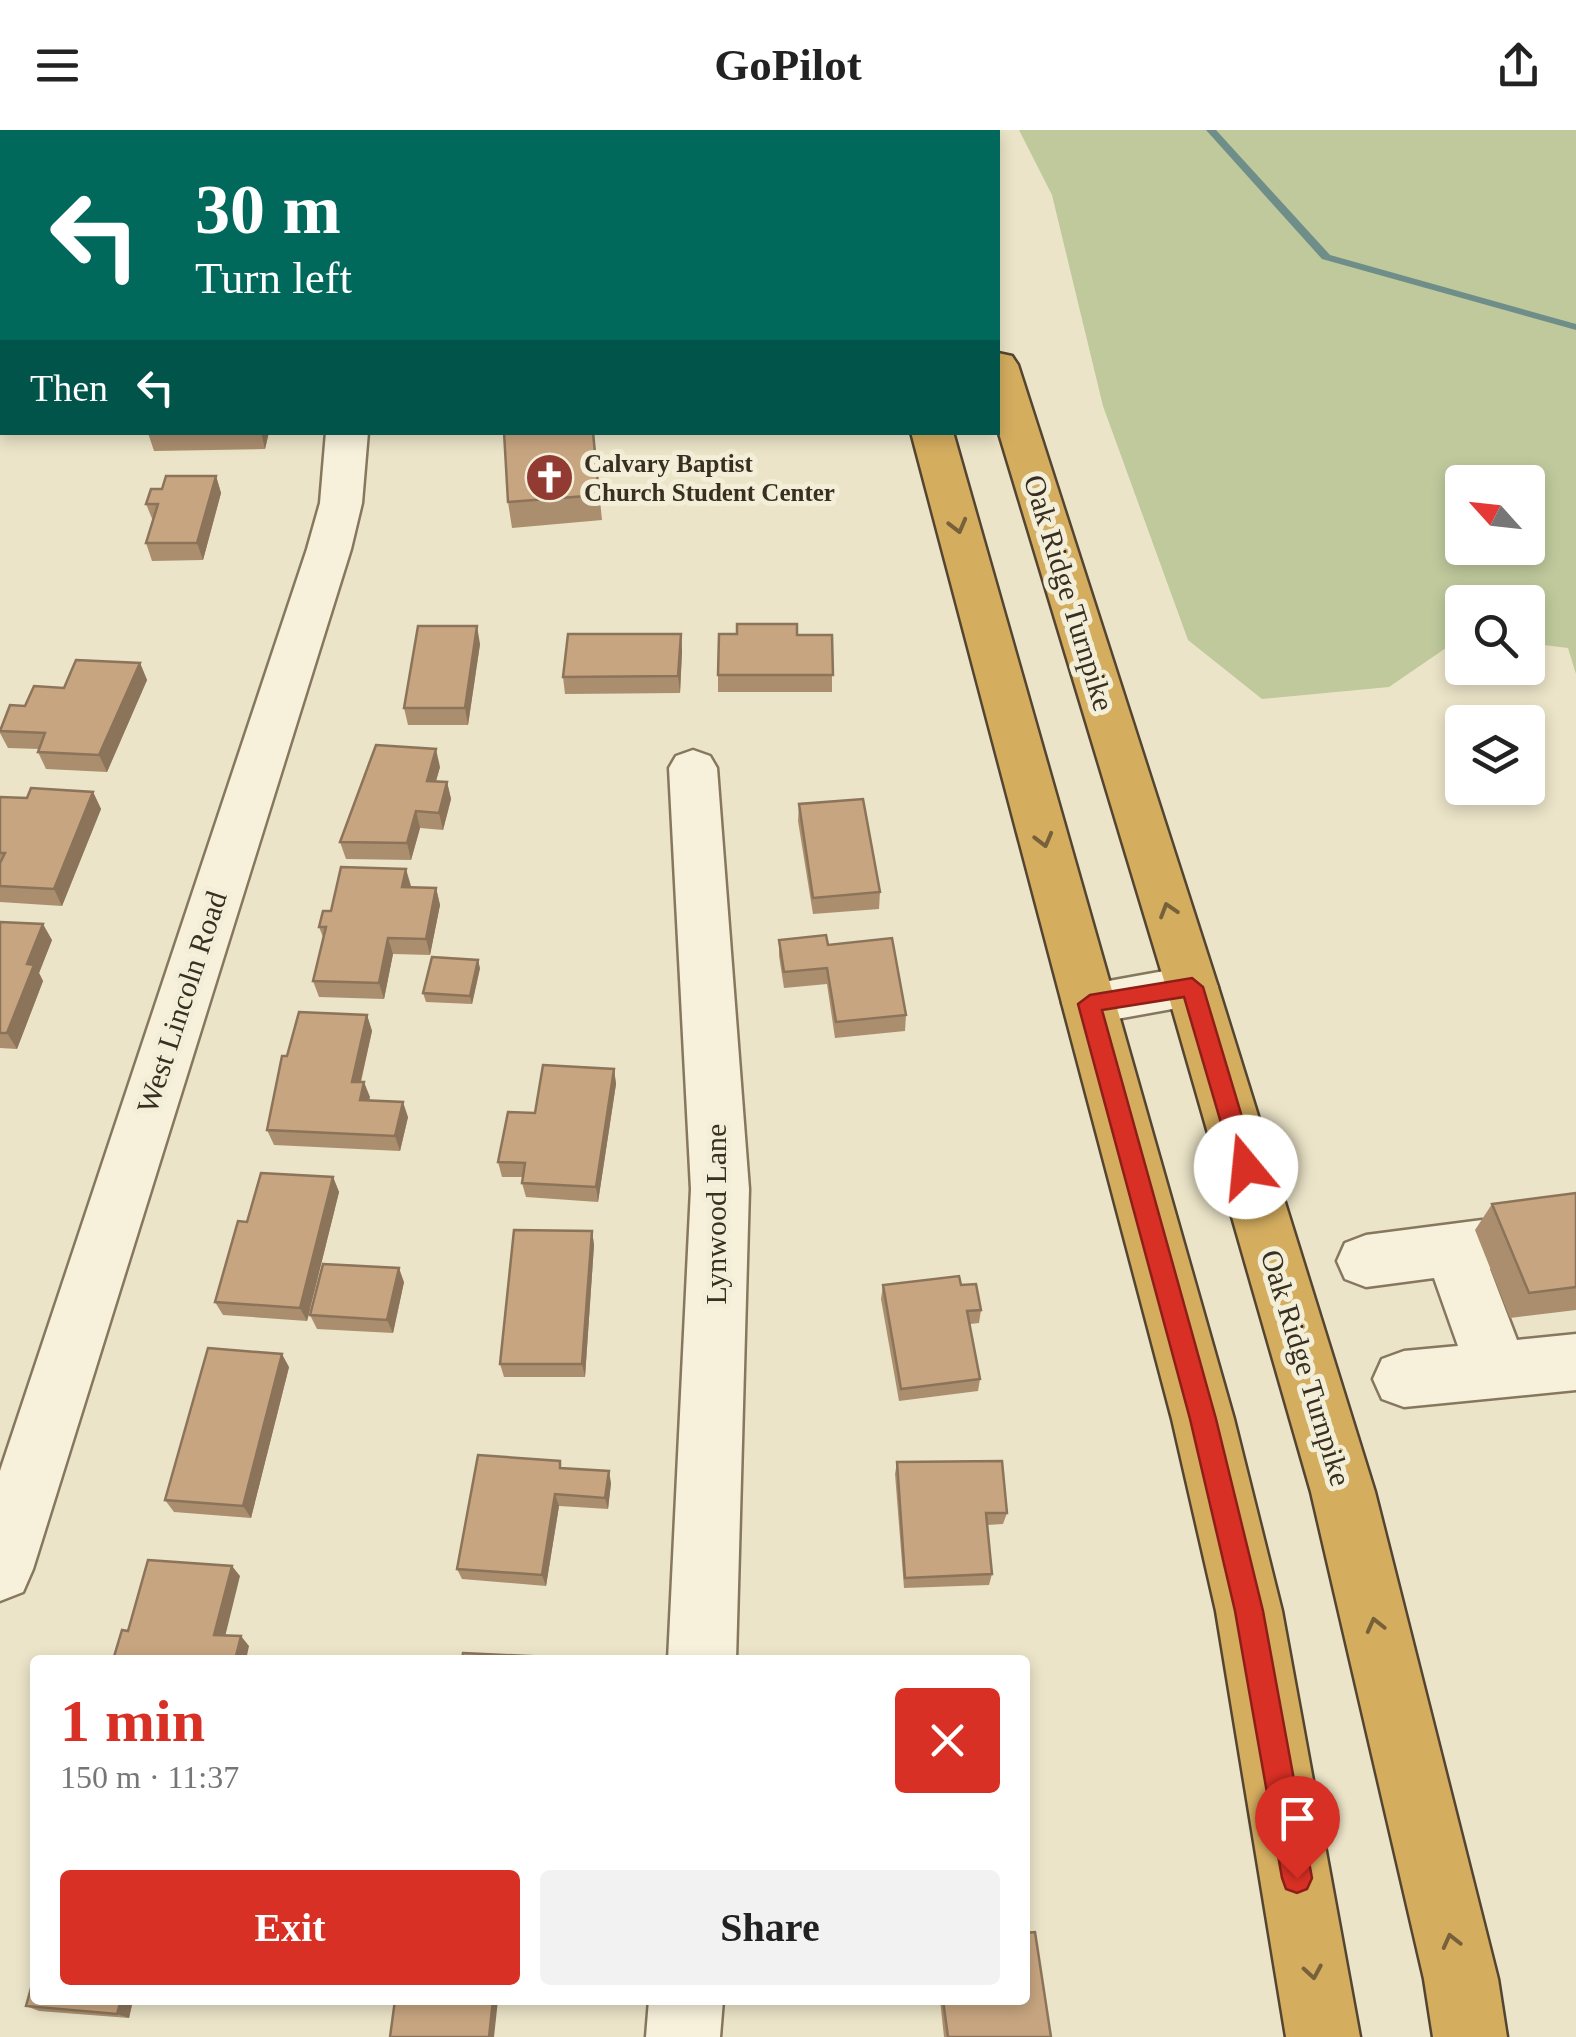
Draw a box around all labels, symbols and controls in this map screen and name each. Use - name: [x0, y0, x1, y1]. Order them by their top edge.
- icon: menu: [30, 38, 85, 93]
- icon: share: [1491, 38, 1546, 93]
- text: GoPilot: [714, 40, 862, 90]
- icon: left: [30, 170, 160, 300]
- text: 30 m: [195, 171, 341, 248]
- text: Turn left: [195, 253, 352, 303]
- icon: left: [128, 360, 183, 415]
- text: Then: [30, 367, 108, 409]
- place label: Calvary Baptist Church Student Center: [584, 450, 835, 506]
- church icon: Calvary Baptist Church Student Center: [523, 451, 575, 503]
- north arrow: [1445, 465, 1545, 565]
- map controls: [1445, 465, 1545, 805]
- street label: Oak Ridge Turnpike: [1018, 471, 1121, 715]
- one-way arrow: [946, 517, 967, 535]
- button: search: [1445, 585, 1545, 685]
- button: layers: [1445, 705, 1545, 805]
- one-way arrow: [1033, 831, 1054, 848]
- street label: West Lincoln Road: [130, 887, 233, 1117]
- one-way arrow: [1159, 902, 1180, 919]
- position arrow: [1194, 1115, 1298, 1219]
- street label: Lynwood Lane: [699, 1124, 732, 1304]
- street label: Oak Ridge Turnpike: [1255, 1246, 1358, 1490]
- one-way arrow: [1366, 1617, 1387, 1634]
- text: 1 min: [60, 1688, 205, 1754]
- button: close: [895, 1688, 1000, 1793]
- text: 150 m · 11:37: [60, 1759, 239, 1795]
- pin: [1255, 1776, 1340, 1879]
- icon: arrive: [1270, 1791, 1325, 1846]
- button: Exit: [60, 1870, 520, 1985]
- button: Share: [540, 1870, 1000, 1985]
- one-way arrow: [1442, 1933, 1463, 1950]
- one-way arrow: [1302, 1964, 1323, 1980]

